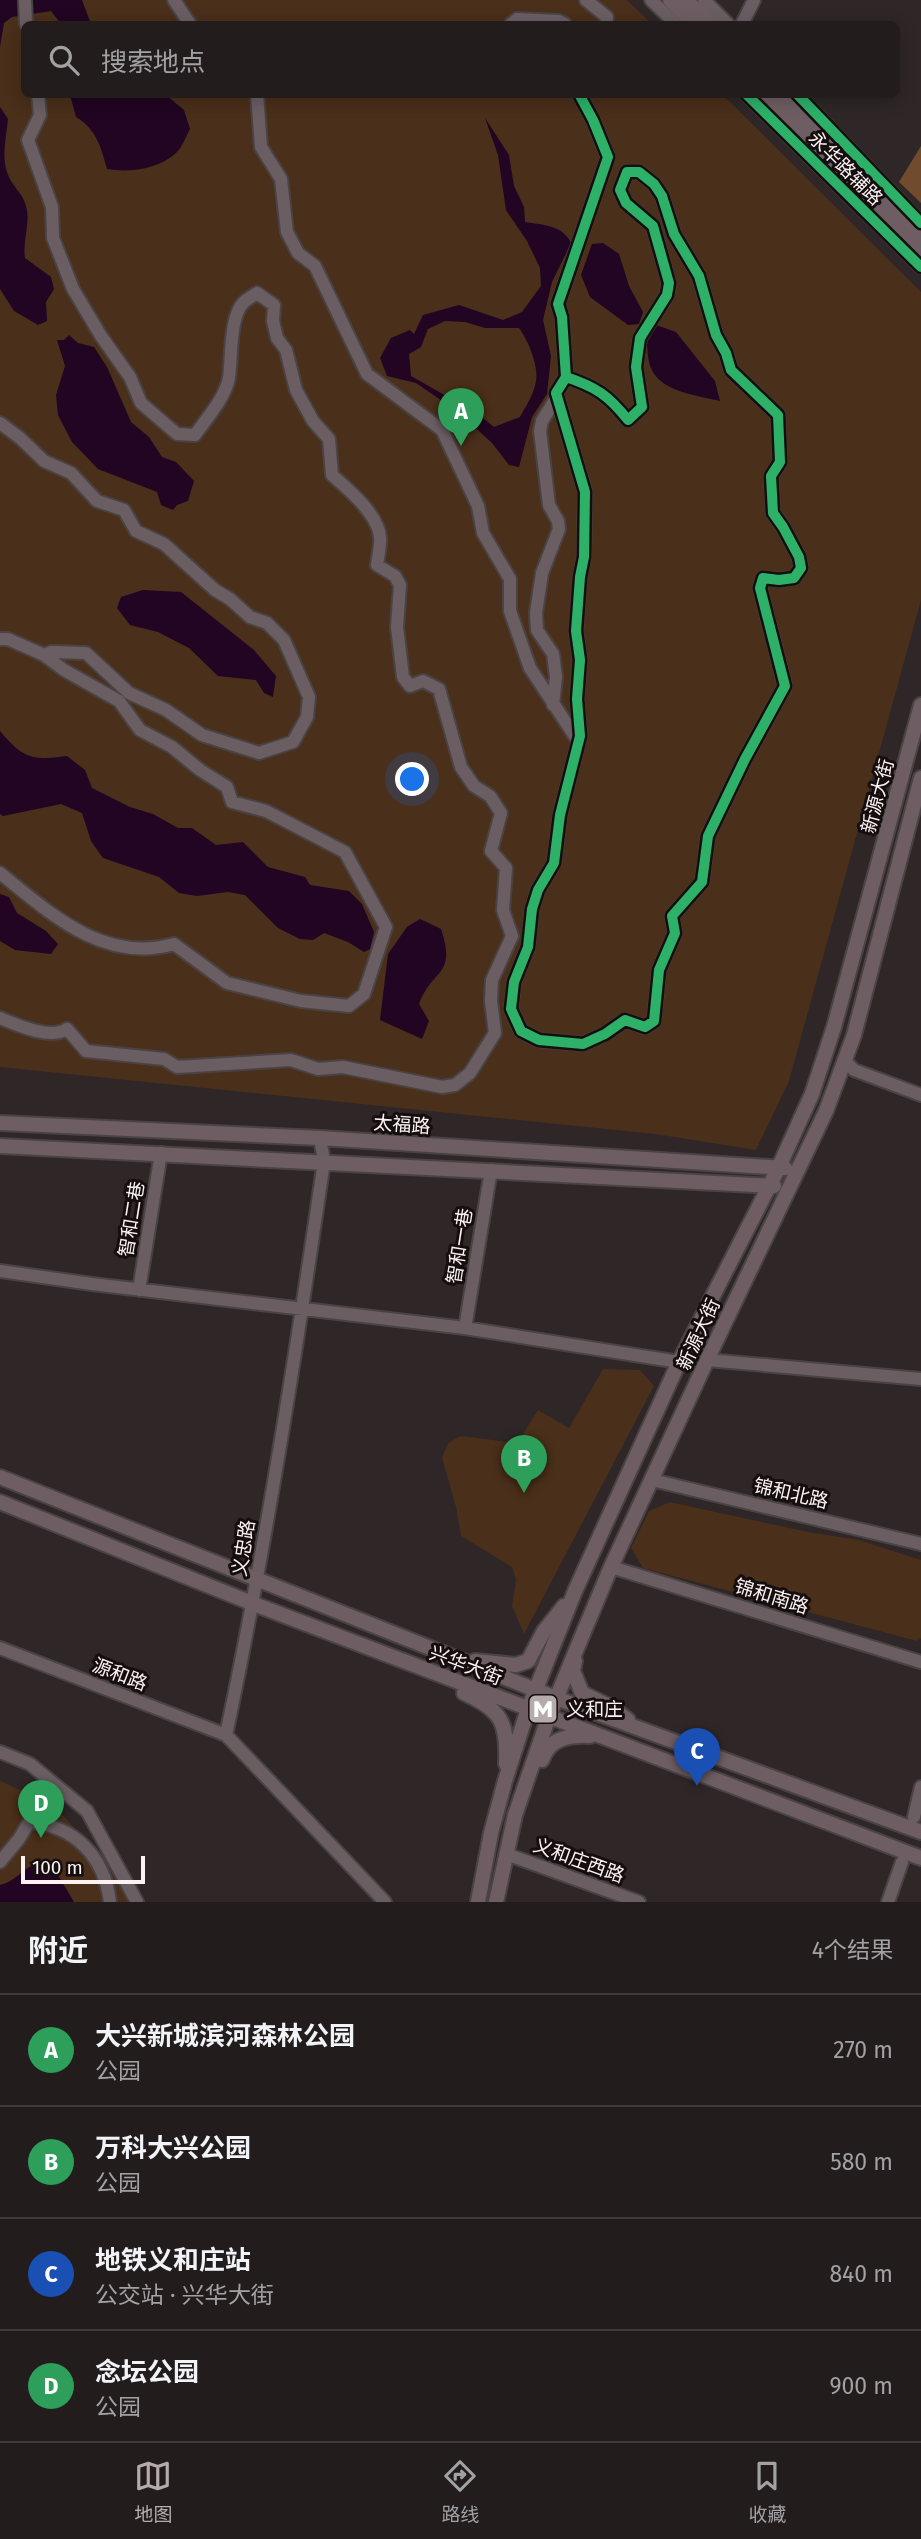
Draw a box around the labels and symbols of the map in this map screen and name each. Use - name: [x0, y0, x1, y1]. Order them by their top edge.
- street label: 永华路辅路: [804, 127, 887, 210]
- pin: A: [438, 388, 484, 446]
- street label: 新源大街: [857, 756, 898, 836]
- your location: [395, 762, 429, 796]
- street label: 太福路: [373, 1111, 431, 1138]
- street label: 智和二巷: [114, 1180, 149, 1258]
- street label: 智和一巷: [442, 1207, 477, 1285]
- street label: 新源大街: [672, 1295, 725, 1374]
- pin: B: [501, 1435, 547, 1493]
- street label: 锦和北路: [751, 1474, 831, 1513]
- street label: 义忠路: [228, 1518, 259, 1578]
- street label: 锦和南路: [732, 1574, 812, 1619]
- street label: 兴华大街: [426, 1641, 505, 1690]
- street label: 源和路: [89, 1654, 151, 1695]
- metro station icon: 义和庄: [526, 1692, 560, 1726]
- place label: 义和庄: [566, 1698, 623, 1721]
- pin: C: [674, 1728, 720, 1786]
- pin: D: [18, 1780, 64, 1838]
- street label: 义和庄西路: [530, 1833, 627, 1888]
- scale bar: [21, 1853, 145, 1885]

